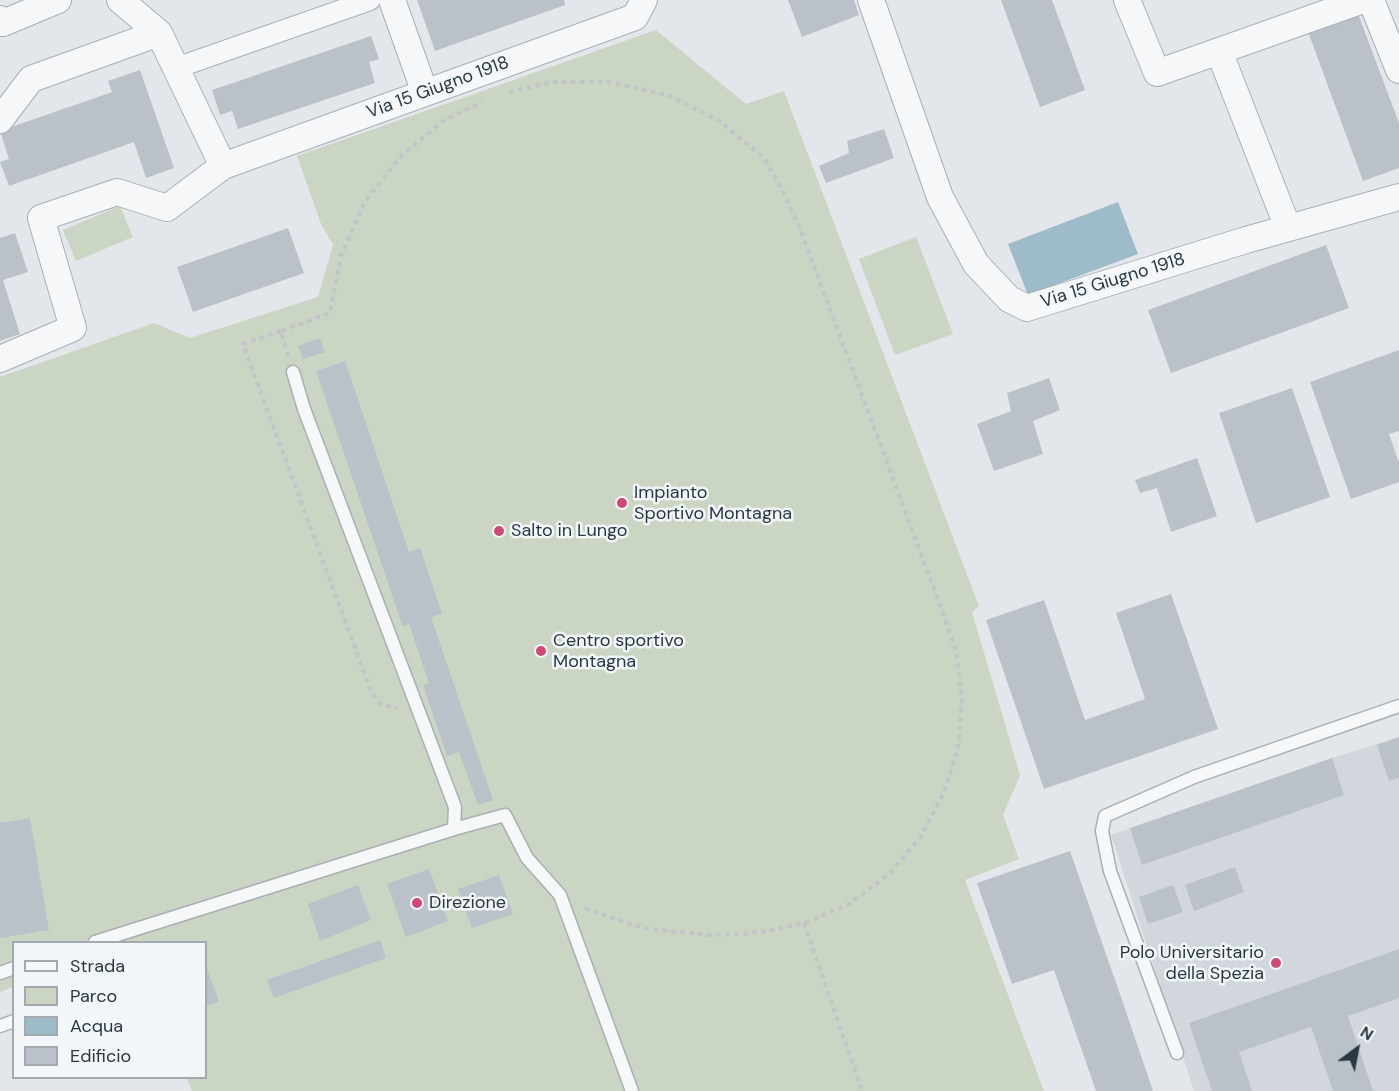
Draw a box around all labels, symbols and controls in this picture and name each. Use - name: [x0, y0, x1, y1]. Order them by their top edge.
- street label: Via 15 Giugno 1918: [364, 52, 512, 124]
- street label: Via 15 Giugno 1918: [1038, 249, 1188, 313]
- place label: Impianto Sportivo Montagna: [634, 482, 792, 524]
- marker: Impianto Sportivo Montagna: [615, 496, 629, 510]
- place label: Salto in Lungo: [511, 520, 627, 542]
- marker: Salto in Lungo: [492, 524, 506, 538]
- place label: Centro sportivo Montagna: [553, 630, 684, 672]
- marker: Centro sportivo Montagna: [534, 644, 548, 658]
- place label: Direzione: [429, 892, 506, 914]
- marker: Direzione: [410, 896, 424, 910]
- legend: [12, 941, 207, 1079]
- place label: Polo Universitario della Spezia: [1120, 942, 1264, 984]
- text: Strada: [70, 954, 125, 978]
- marker: Polo Universitario della Spezia: [1269, 956, 1283, 970]
- text: Parco: [70, 984, 117, 1008]
- text: Acqua: [70, 1014, 123, 1038]
- north arrow: [1327, 1019, 1387, 1079]
- text: N: [1356, 1021, 1377, 1045]
- text: Edificio: [70, 1044, 131, 1068]

